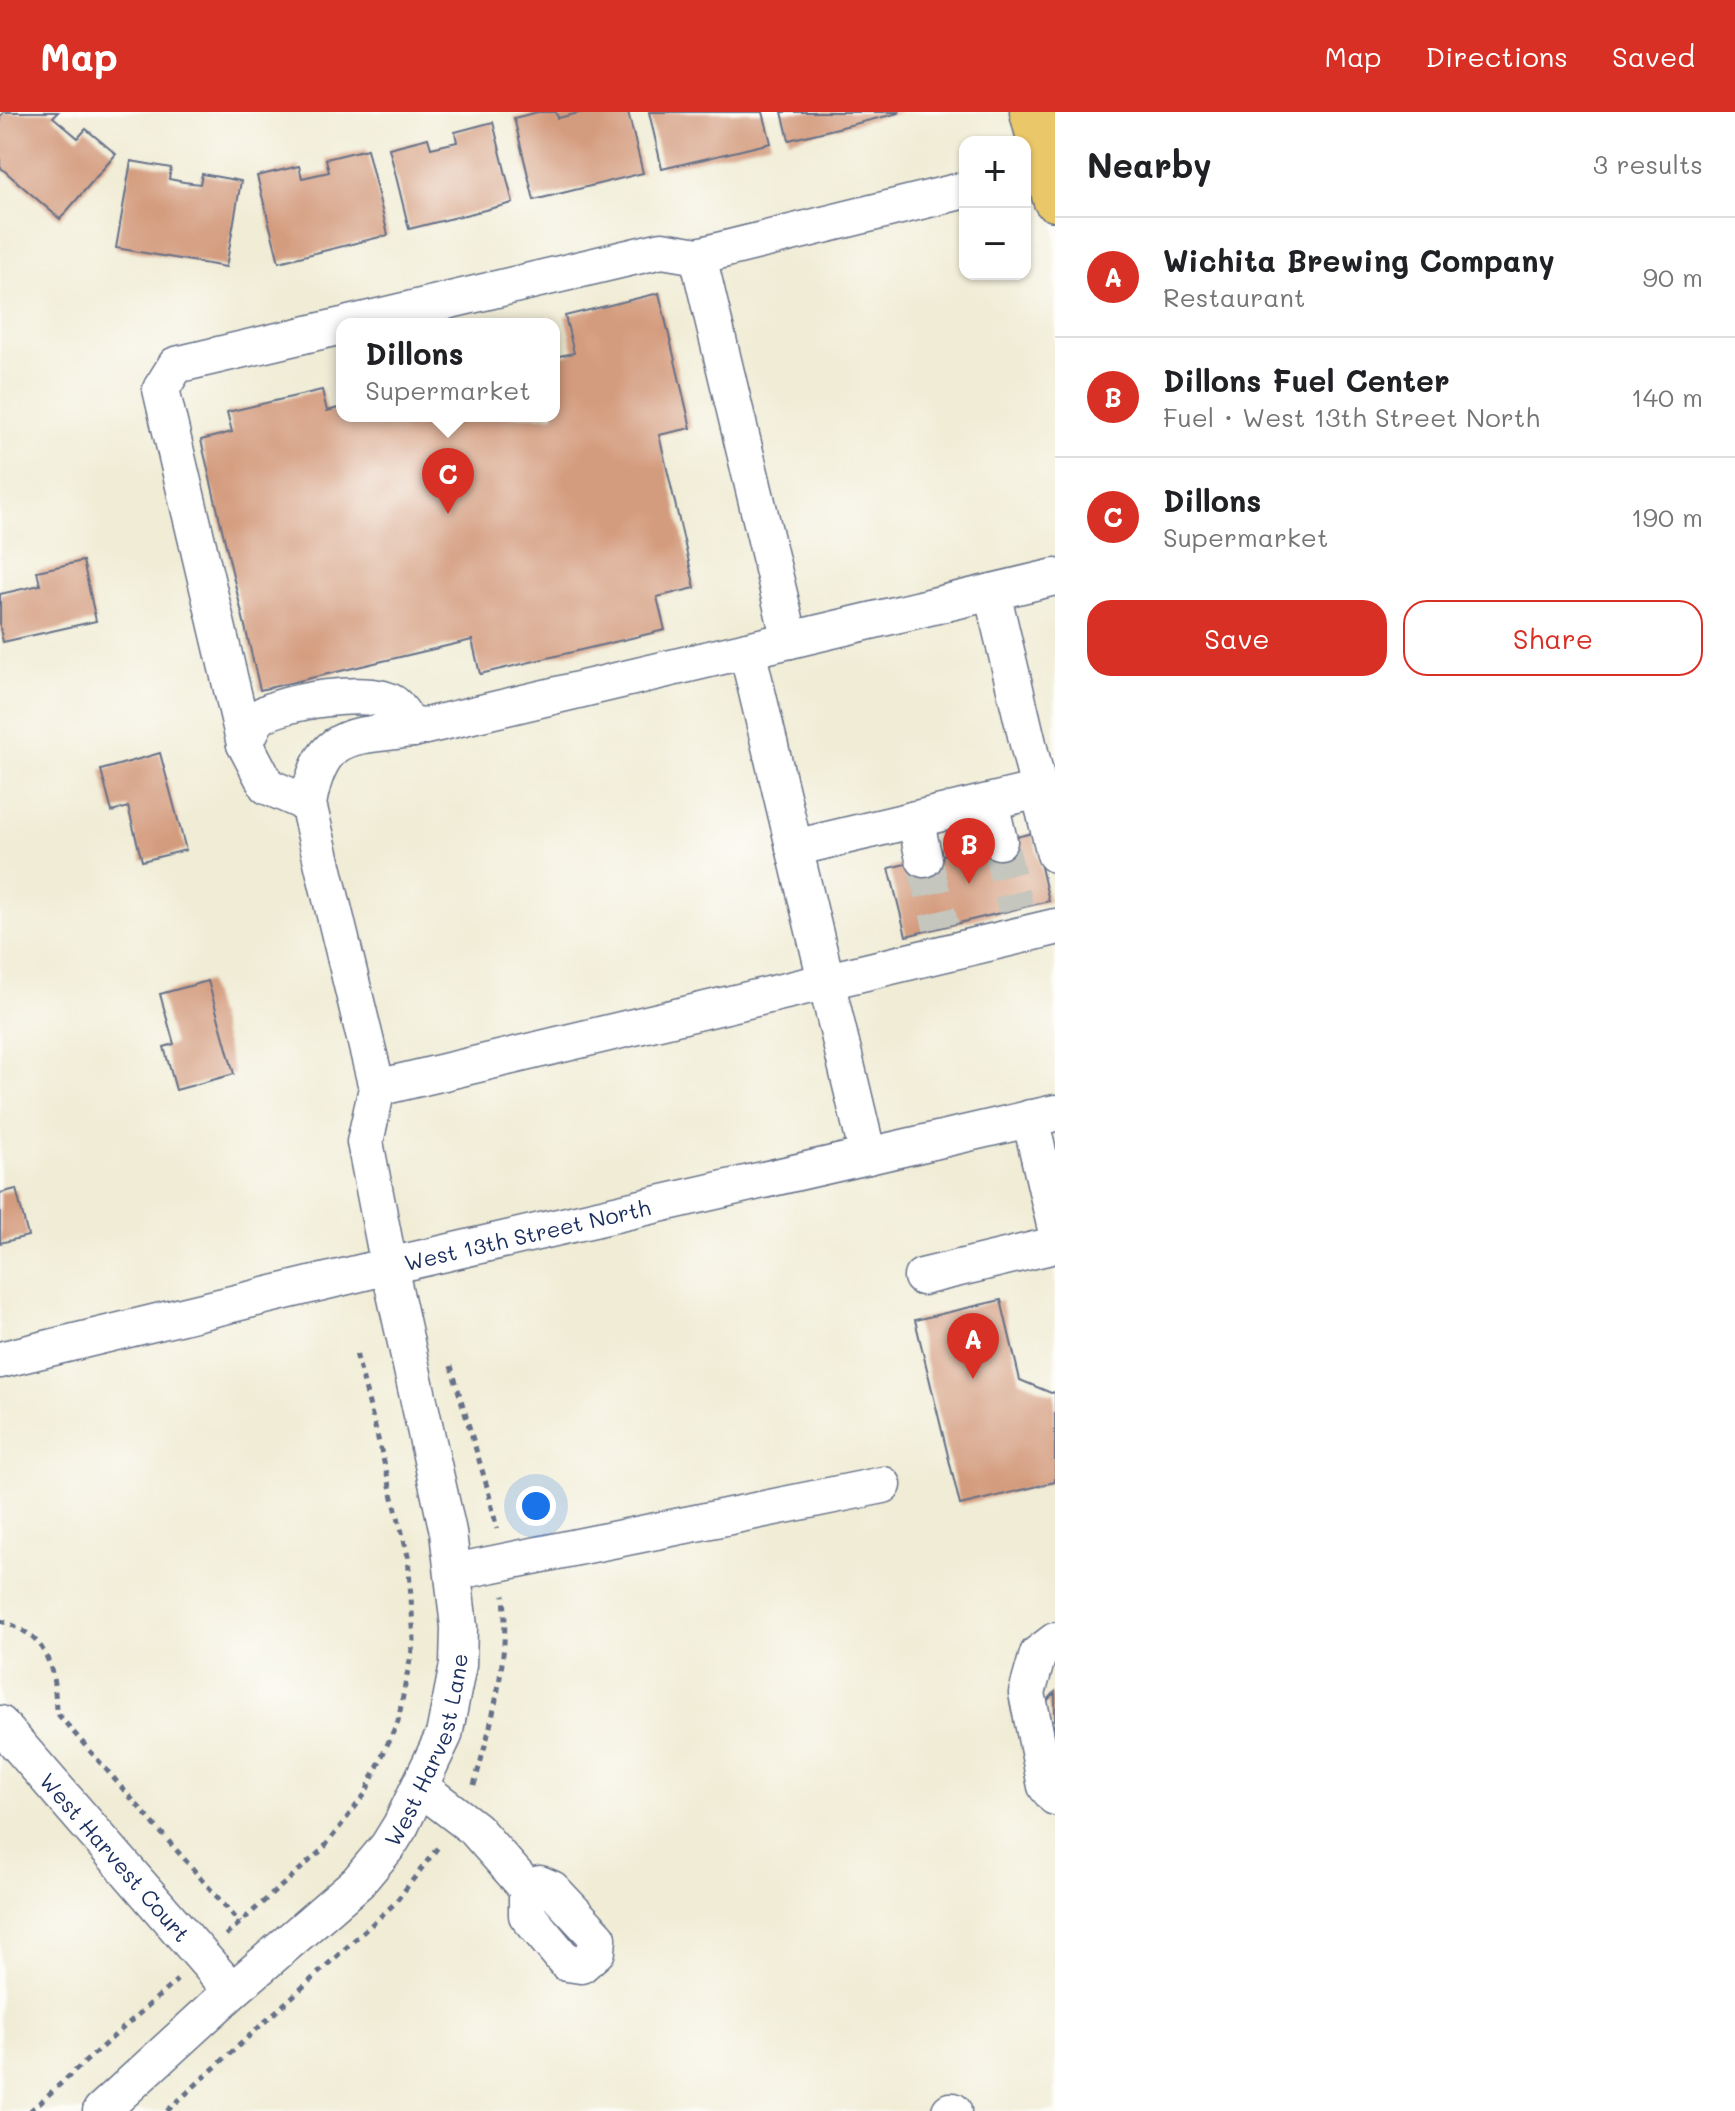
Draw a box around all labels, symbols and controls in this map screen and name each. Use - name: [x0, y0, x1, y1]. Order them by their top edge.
- text: Map: [40, 31, 118, 81]
- text: Map: [1325, 38, 1382, 74]
- text: Directions: [1426, 38, 1568, 74]
- text: Saved: [1612, 38, 1695, 74]
- map controls: [959, 136, 1031, 280]
- button: +: [959, 136, 1031, 208]
- text: Nearby: [1087, 142, 1212, 187]
- text: 3 results: [1593, 147, 1703, 181]
- button: −: [959, 208, 1031, 280]
- text: Wichita Brewing Company: [1163, 240, 1555, 280]
- text: A: [1104, 260, 1122, 294]
- text: 90 m: [1643, 260, 1703, 294]
- text: Restaurant: [1163, 280, 1305, 314]
- popup: [336, 318, 560, 422]
- text: Dillons: [365, 333, 464, 373]
- text: Dillons Fuel Center: [1163, 360, 1450, 400]
- text: Supermarket: [365, 373, 531, 407]
- text: B: [1104, 380, 1122, 414]
- text: 140 m: [1631, 380, 1703, 414]
- text: Fuel · West 13th Street North: [1163, 400, 1540, 434]
- pin: C: [422, 448, 474, 514]
- text: Dillons: [1163, 480, 1261, 520]
- text: C: [1103, 500, 1123, 534]
- text: 190 m: [1631, 500, 1703, 534]
- text: Supermarket: [1163, 520, 1328, 554]
- button: Save: [1087, 600, 1387, 676]
- button: Share: [1403, 600, 1703, 676]
- pin: B: [943, 818, 995, 884]
- street label: West 13th Street North: [401, 1192, 653, 1277]
- pin: A: [947, 1313, 999, 1379]
- your location: [516, 1486, 556, 1526]
- street label: West Harvest Lane: [377, 1653, 473, 1851]
- street label: West Harvest Court: [34, 1766, 197, 1948]

